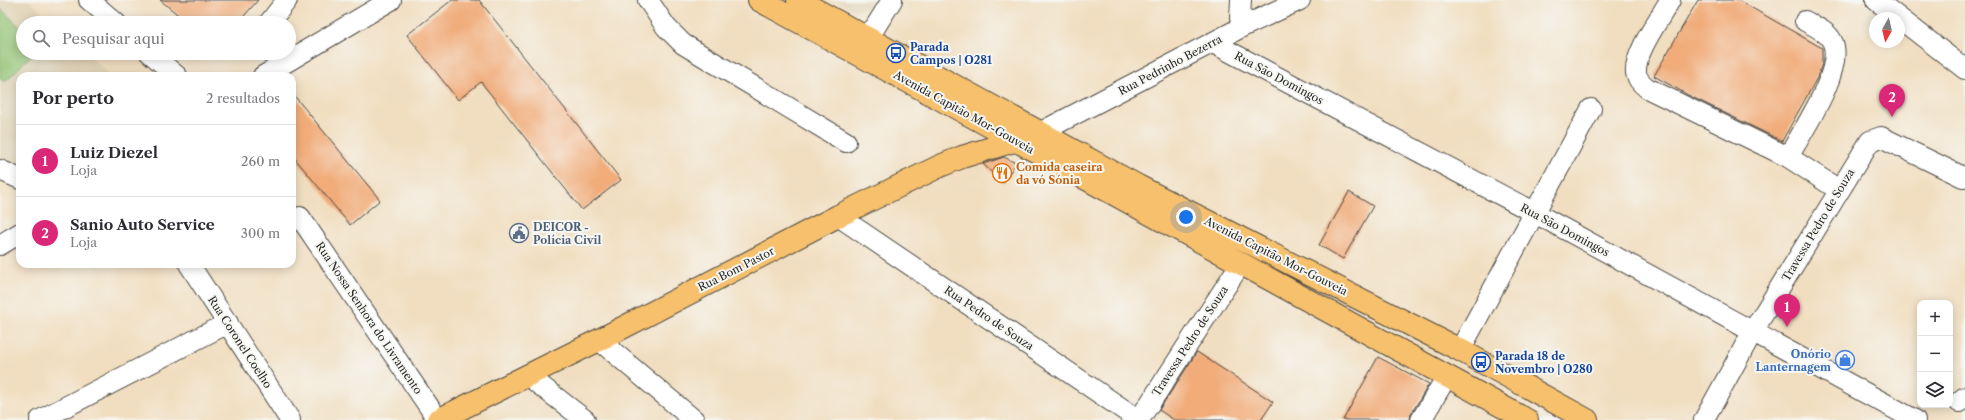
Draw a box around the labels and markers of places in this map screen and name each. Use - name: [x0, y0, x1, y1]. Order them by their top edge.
- place label: Parada Campos | O281: [910, 40, 992, 67]
- bus stop icon: Parada Campos | O281: [885, 42, 907, 64]
- pin: 2: [1879, 84, 1905, 117]
- place label: Comida caseira da vó Sónia: [1016, 160, 1103, 187]
- restaurant icon: Comida caseira da vó Sónia: [991, 162, 1013, 184]
- place label: DEICOR - Polícia Civil: [533, 220, 601, 247]
- public building icon: DEICOR - Polícia Civil: [508, 222, 530, 244]
- pin: 1: [1774, 294, 1800, 327]
- place label: Onório Lanternagem: [1755, 347, 1831, 374]
- place label: Parada 18 de Novembro | O280: [1495, 349, 1593, 376]
- shop icon: Onório Lanternagem: [1834, 349, 1856, 371]
- bus stop icon: Parada 18 de Novembro | O280: [1470, 351, 1492, 373]

